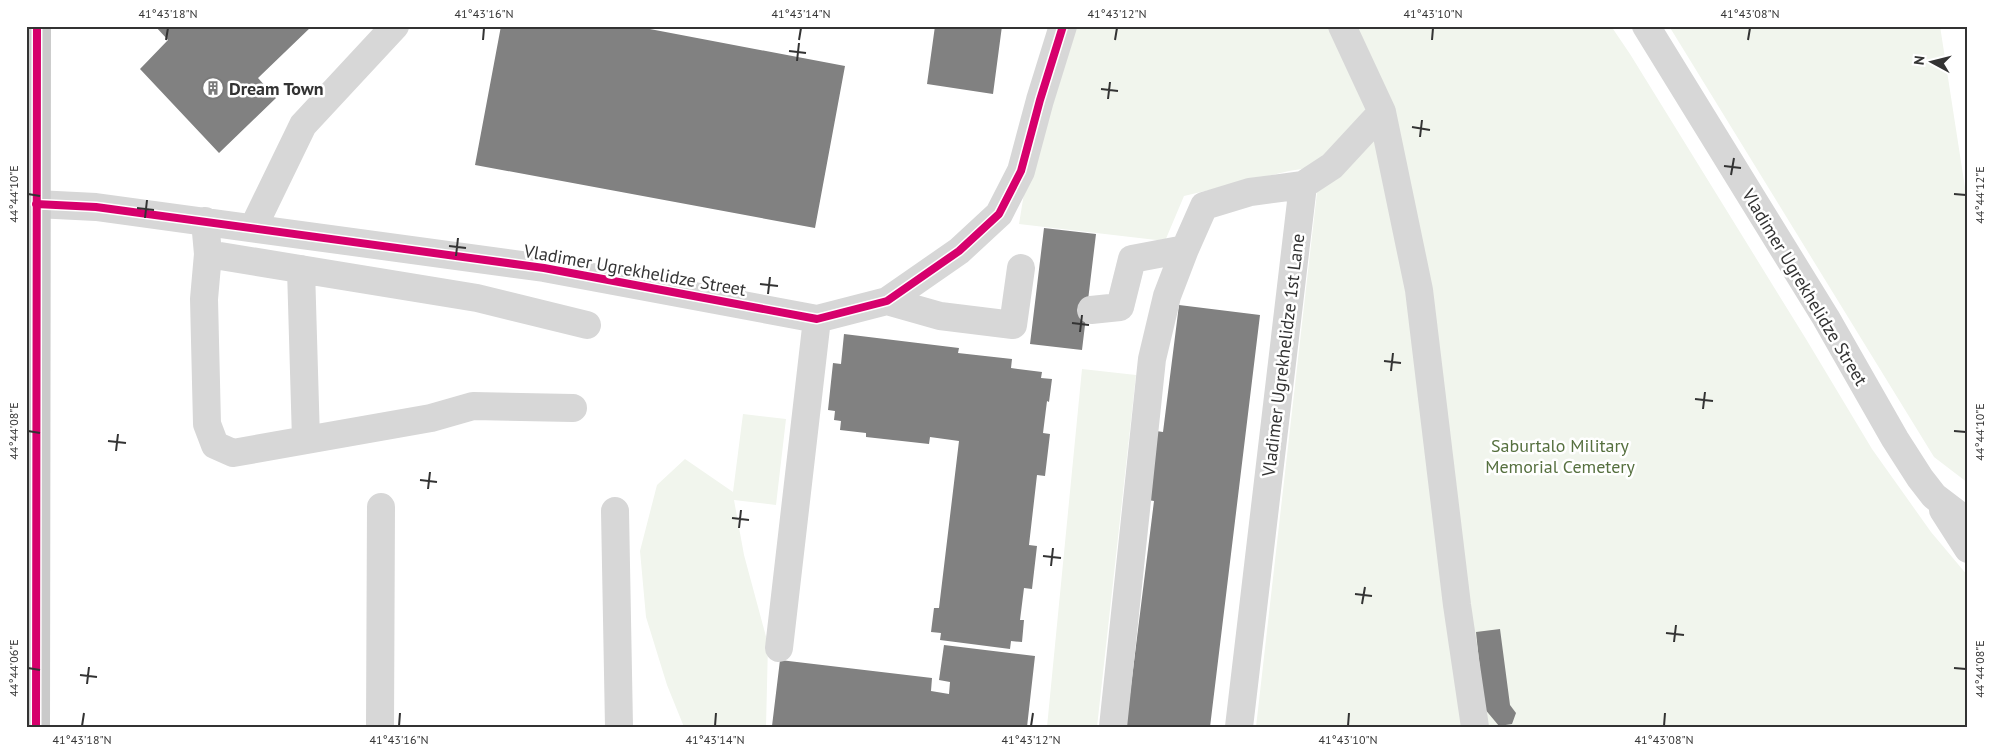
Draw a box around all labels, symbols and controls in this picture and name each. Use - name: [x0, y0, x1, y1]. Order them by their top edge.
- text: 41°43'18"N: [138, 6, 198, 21]
- text: 41°43'16"N: [454, 6, 514, 21]
- text: 41°43'14"N: [771, 6, 831, 21]
- text: 41°43'12"N: [1087, 6, 1147, 21]
- text: 41°43'10"N: [1403, 6, 1463, 21]
- text: 41°43'08"N: [1720, 6, 1780, 21]
- north arrow: [1906, 38, 1956, 88]
- text: N: [1910, 55, 1929, 66]
- building icon: Dream Town: [201, 76, 225, 100]
- place label: Dream Town: [229, 77, 324, 100]
- text: 44°44'10"E: [6, 165, 21, 223]
- text: 44°44'12"E: [1972, 166, 1987, 224]
- street label: Vladimer Ugrekhelidze Street: [1737, 184, 1873, 389]
- street label: Vladimer Ugrekhelidze 1st Lane: [1257, 232, 1309, 479]
- street label: Vladimer Ugrekhelidze Street: [521, 239, 748, 301]
- text: 44°44'08"E: [6, 402, 21, 460]
- text: 44°44'10"E: [1972, 403, 1987, 461]
- park label: Saburtalo Military Memorial Cemetery: [1485, 434, 1635, 478]
- text: 44°44'06"E: [6, 639, 21, 697]
- text: 44°44'08"E: [1972, 640, 1987, 698]
- text: 41°43'18"N: [52, 732, 112, 747]
- text: 41°43'16"N: [369, 732, 429, 747]
- text: 41°43'14"N: [685, 732, 745, 747]
- text: 41°43'12"N: [1001, 732, 1061, 747]
- text: 41°43'10"N: [1318, 732, 1378, 747]
- text: 41°43'08"N: [1634, 732, 1694, 747]

